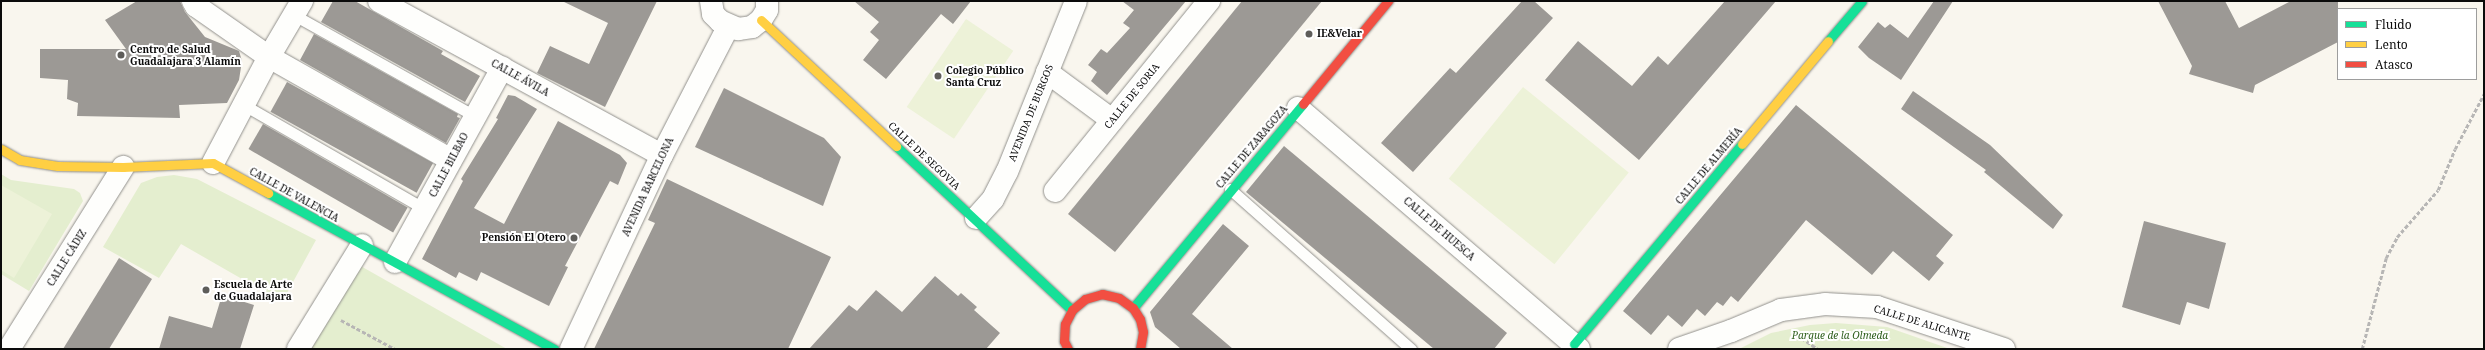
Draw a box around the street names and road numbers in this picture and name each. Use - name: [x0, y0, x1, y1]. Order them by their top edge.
- street label: CALLE ÁVILA: [489, 57, 551, 99]
- street label: CALLE DE SORIA: [1102, 61, 1162, 131]
- street label: AVENIDA DE BURGOS: [1006, 63, 1056, 163]
- street label: CALLE DE ZARAGOZA: [1214, 103, 1290, 191]
- street label: CALLE DE SEGOVIA: [886, 120, 962, 192]
- street label: CALLE DE ALMERÍA: [1673, 125, 1745, 207]
- street label: CALLE BILBAO: [427, 131, 471, 199]
- street label: AVENIDA BARCELONA: [620, 136, 676, 238]
- street label: CALLE DE VALENCIA: [247, 165, 341, 225]
- street label: CALLE DE HUESCA: [1401, 195, 1477, 263]
- street label: CALLE CÁDIZ: [45, 227, 89, 289]
- street label: CALLE DE ALICANTE: [1872, 303, 1972, 343]

